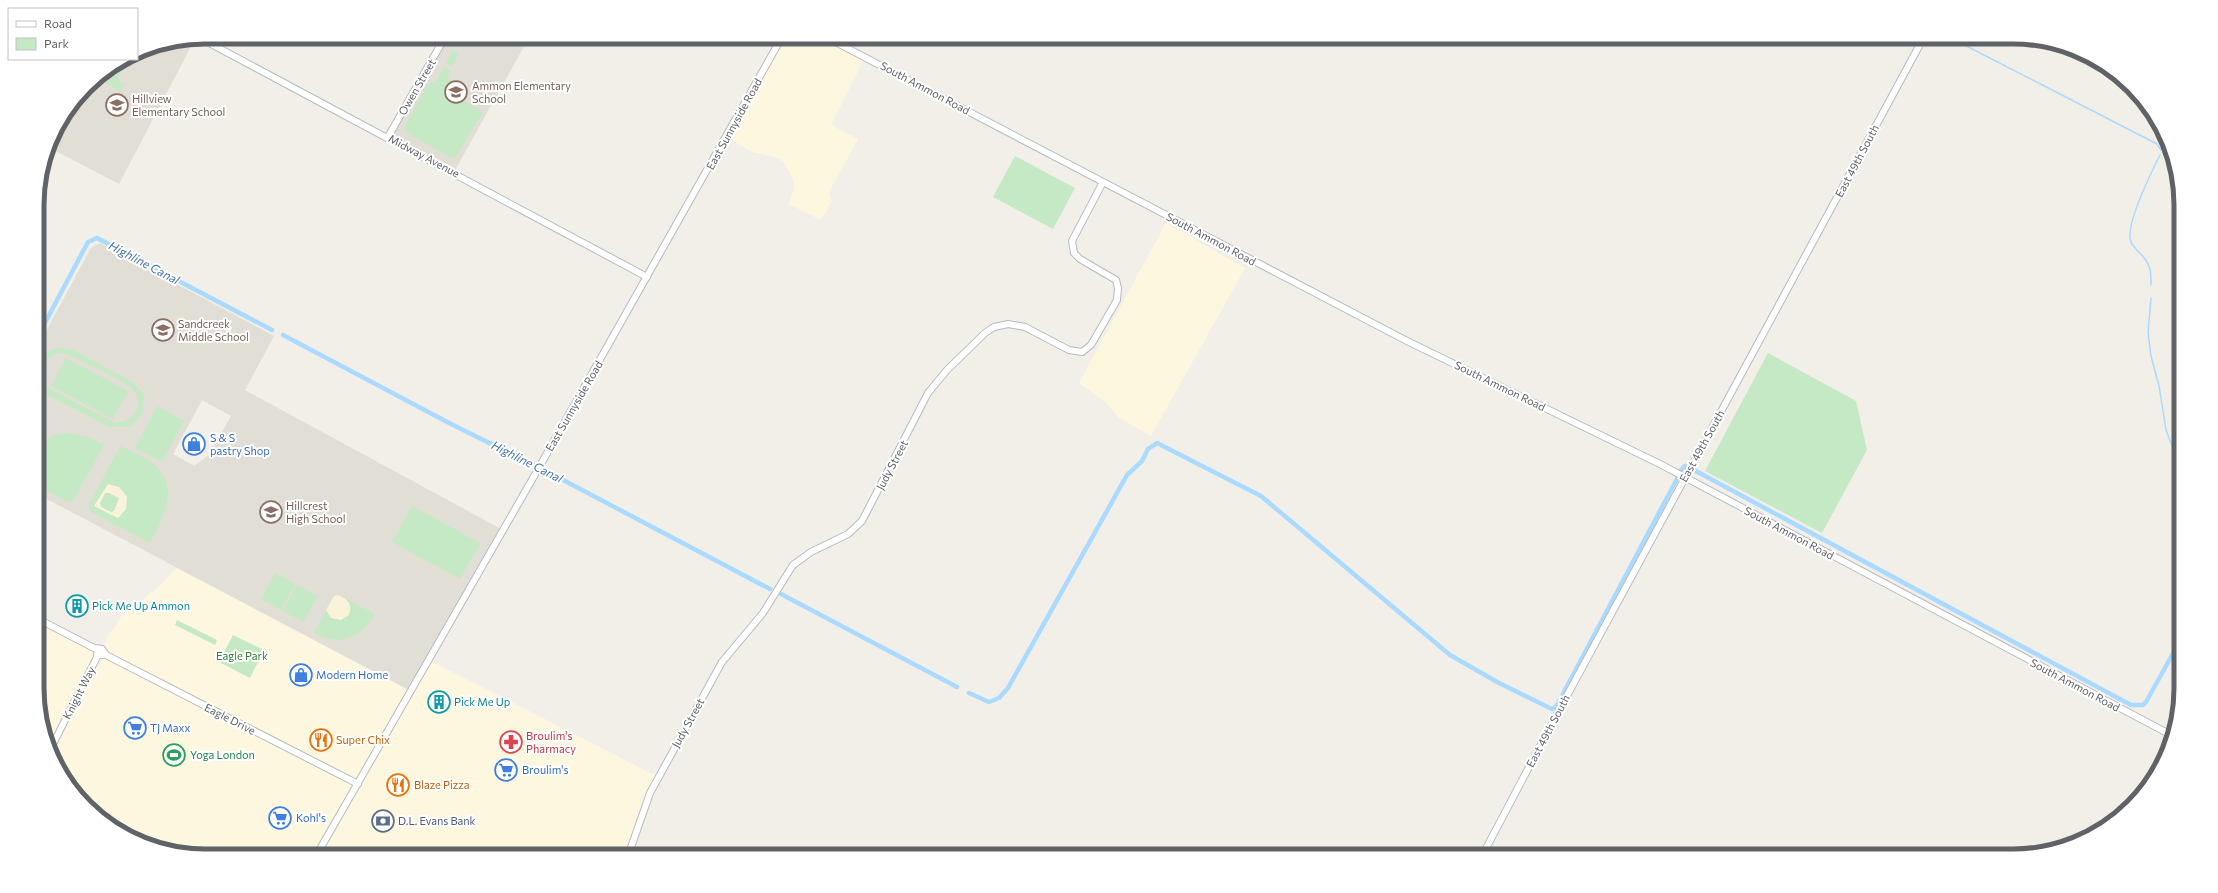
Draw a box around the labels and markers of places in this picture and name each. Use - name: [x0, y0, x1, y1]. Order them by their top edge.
- school or university icon: Ammon Elementary School: [443, 79, 469, 105]
- place label: Ammon Elementary School: [472, 79, 571, 105]
- school or university icon: Hillview Elementary School: [104, 92, 130, 118]
- place label: Hillview Elementary School: [132, 92, 225, 118]
- school or university icon: Sandcreek Middle School: [150, 317, 176, 343]
- place label: Sandcreek Middle School: [178, 317, 249, 343]
- shop icon: S & S pastry Shop: [181, 431, 207, 457]
- place label: S & S pastry Shop: [210, 431, 270, 457]
- school or university icon: Hillcrest High School: [258, 499, 284, 525]
- place label: Hillcrest High School: [286, 499, 346, 525]
- building icon: Pick Me Up Ammon: [64, 593, 90, 619]
- place label: Pick Me Up Ammon: [92, 599, 190, 612]
- shop icon: Modern Home: [288, 662, 314, 688]
- place label: Modern Home: [316, 668, 388, 681]
- building icon: Pick Me Up: [426, 689, 452, 715]
- place label: Pick Me Up: [454, 695, 510, 708]
- supermarket icon: TJ Maxx: [122, 715, 148, 741]
- place label: TJ Maxx: [150, 721, 190, 735]
- restaurant icon: Super Chix: [308, 727, 334, 753]
- pharmacy icon: Broulim's Pharmacy: [498, 729, 524, 755]
- place label: Broulim's Pharmacy: [526, 729, 576, 755]
- place label: Super Chix: [336, 733, 390, 746]
- sports icon: Yoga London: [161, 742, 187, 768]
- place label: Yoga London: [190, 748, 255, 761]
- supermarket icon: Broulim's: [493, 757, 519, 783]
- place label: Broulim's: [522, 763, 568, 776]
- restaurant icon: Blaze Pizza: [385, 772, 411, 798]
- place label: Blaze Pizza: [414, 778, 469, 791]
- supermarket icon: Kohl's: [267, 805, 293, 831]
- bank icon: D.L. Evans Bank: [370, 808, 396, 834]
- place label: Kohl's: [296, 811, 326, 824]
- place label: D.L. Evans Bank: [398, 814, 476, 827]

